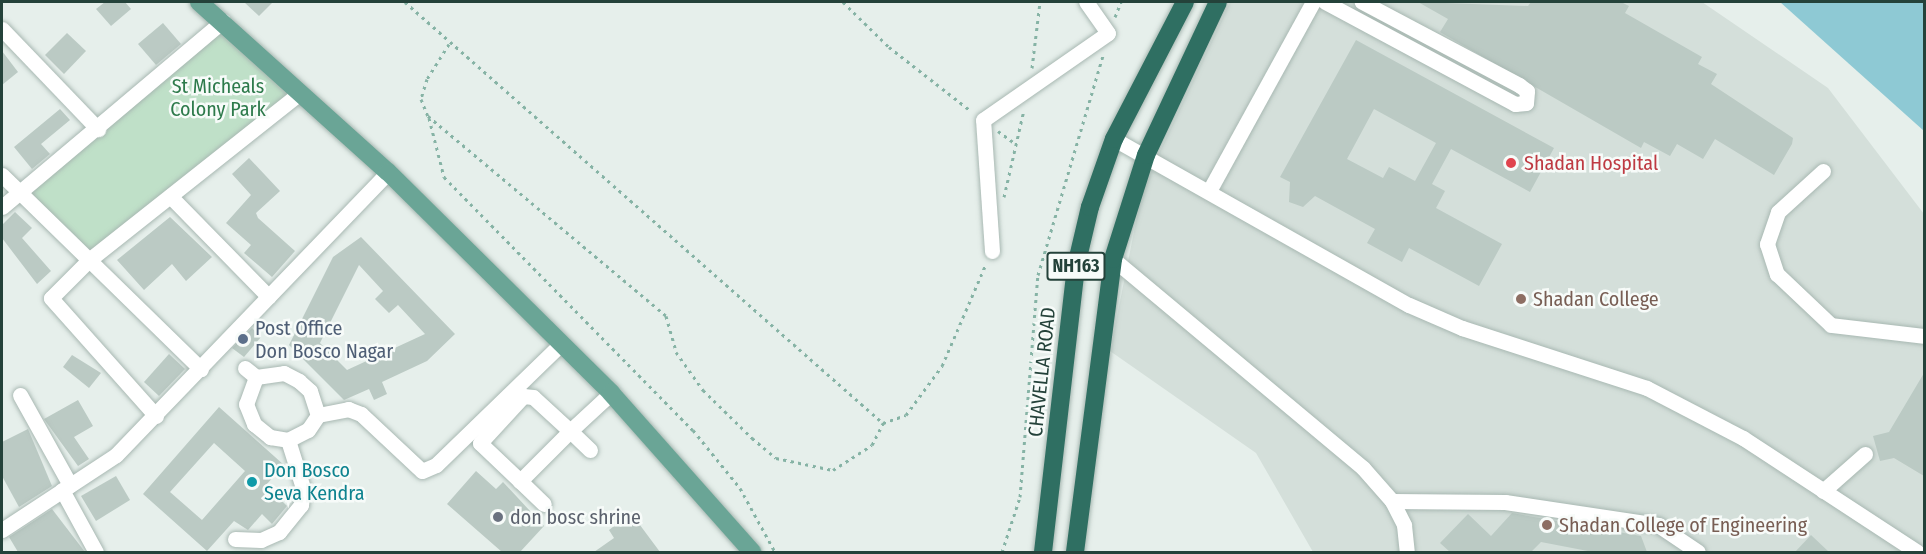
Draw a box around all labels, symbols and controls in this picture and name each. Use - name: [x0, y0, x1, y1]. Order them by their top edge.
- park label: St Micheals Colony Park: [170, 74, 266, 121]
- place label: Shadan Hospital: [1524, 151, 1658, 175]
- marker: Shadan Hospital: [1502, 154, 1520, 172]
- road number: NH163: [1046, 251, 1106, 281]
- place label: Shadan College: [1533, 287, 1659, 311]
- marker: Shadan College: [1514, 292, 1528, 306]
- street label: CHAVELLA ROAD: [1023, 306, 1061, 438]
- place label: Post Office Don Bosco Nagar: [255, 316, 393, 363]
- marker: Post Office Don Bosco Nagar: [236, 332, 250, 346]
- place label: Don Bosco Seva Kendra: [264, 458, 364, 505]
- marker: Don Bosco Seva Kendra: [245, 475, 259, 489]
- place label: don bosc shrine: [510, 505, 641, 529]
- marker: don bosc shrine: [491, 510, 505, 524]
- place label: Shadan College of Engineering: [1559, 513, 1807, 537]
- marker: Shadan College of Engineering: [1540, 518, 1554, 532]

